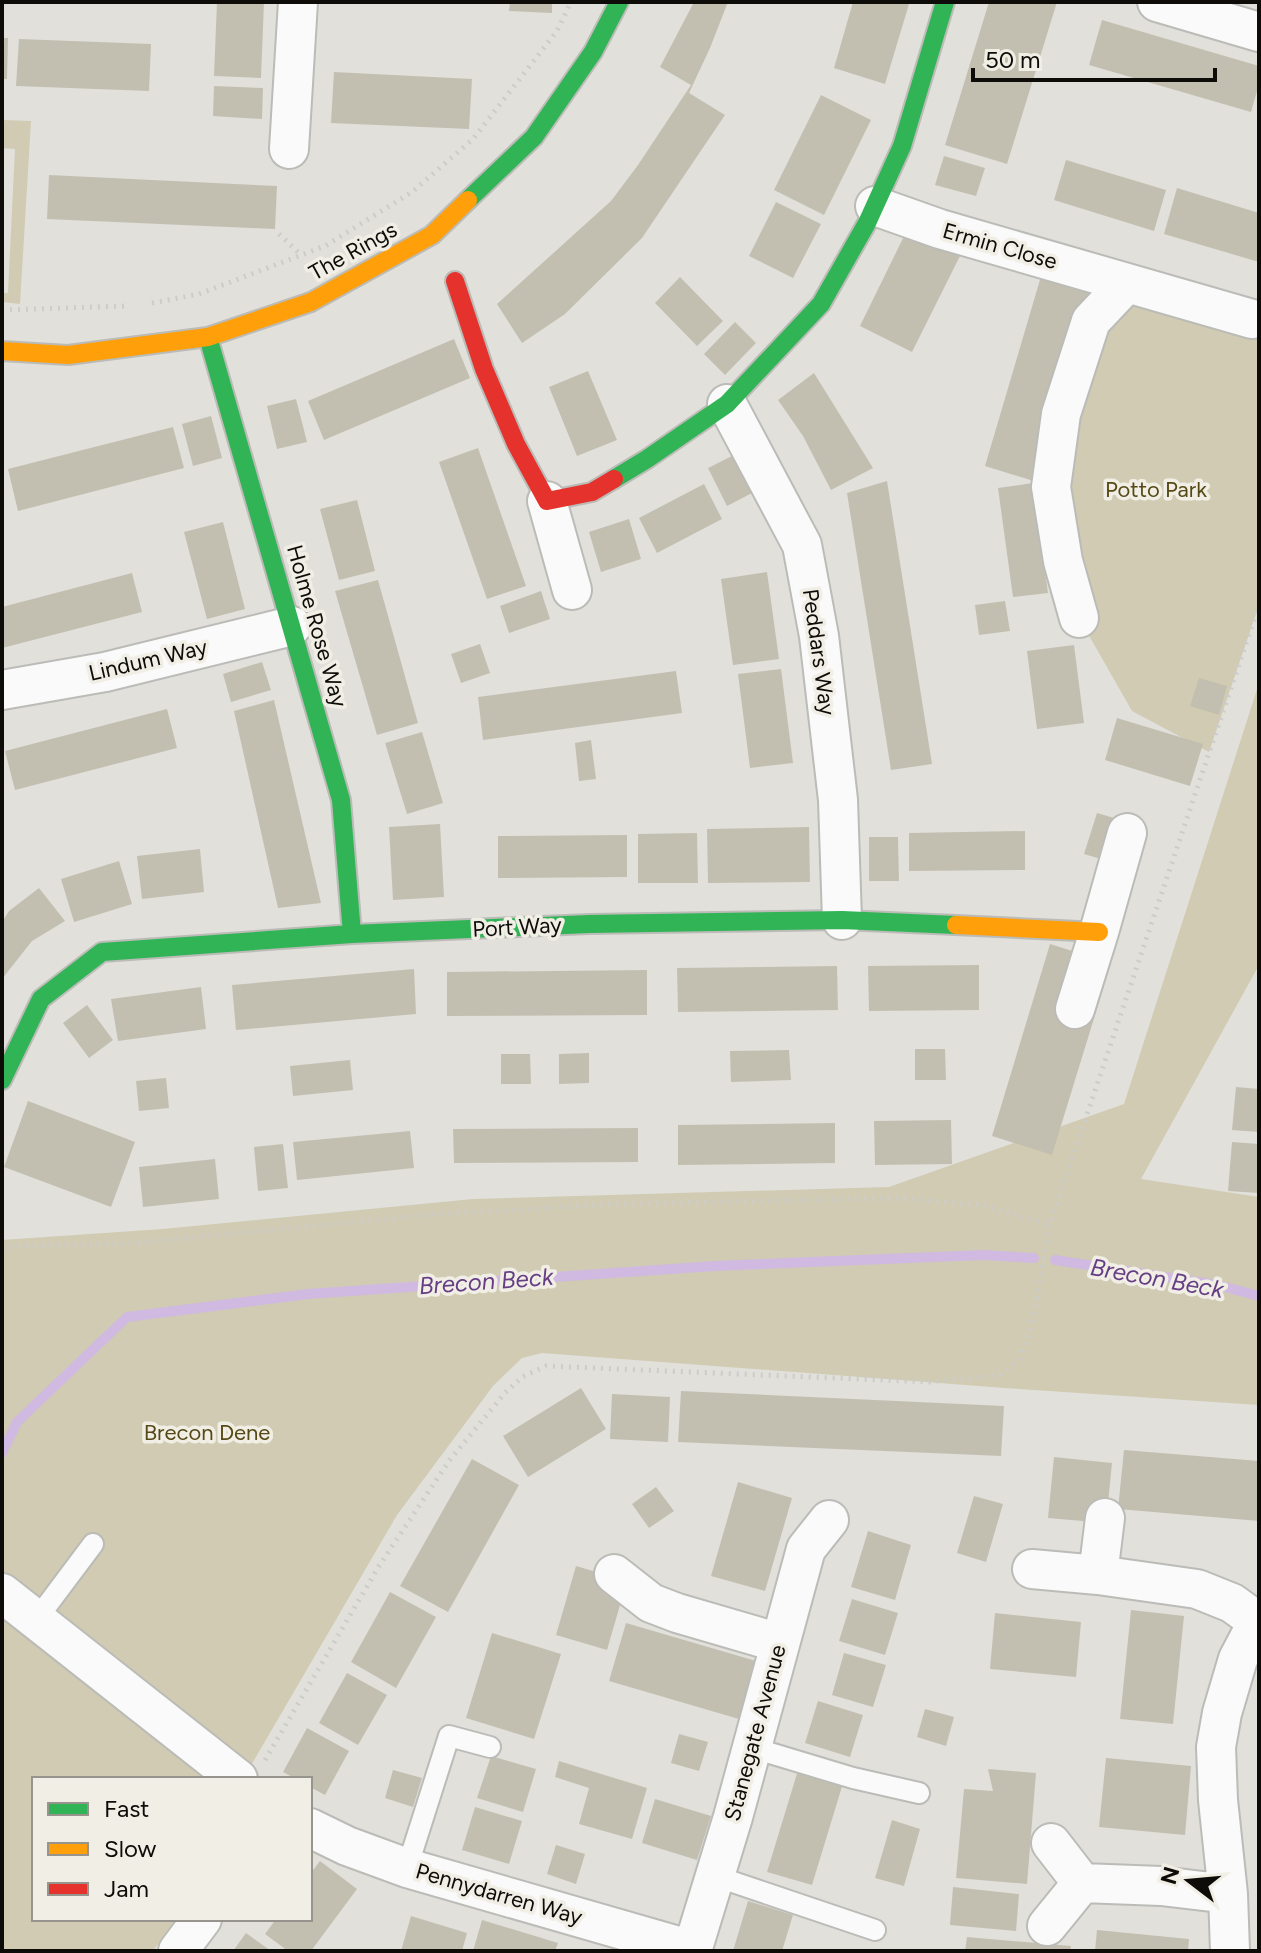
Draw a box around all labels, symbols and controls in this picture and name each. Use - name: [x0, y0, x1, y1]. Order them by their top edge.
- scale bar: [973, 32, 1215, 82]
- text: 50 m: [985, 45, 1041, 74]
- street label: The Rings: [304, 216, 402, 286]
- street label: Ermin Close: [940, 217, 1060, 275]
- park label: Potto Park: [1105, 476, 1207, 503]
- street label: Holme Rose Way: [281, 542, 353, 711]
- street label: Peddars Way: [797, 587, 841, 717]
- street label: Lindum Way: [86, 633, 210, 687]
- street label: Port Way: [472, 911, 563, 943]
- water label: Brecon Beck: [1088, 1252, 1227, 1304]
- water label: Brecon Beck: [418, 1262, 556, 1300]
- park label: Brecon Dene: [144, 1419, 270, 1446]
- street label: Stanegate Avenue: [718, 1642, 792, 1824]
- legend: [32, 1777, 312, 1921]
- text: Fast: [104, 1794, 149, 1823]
- text: Slow: [104, 1834, 157, 1863]
- north arrow: [1149, 1841, 1229, 1921]
- street label: Pennydarren Way: [413, 1857, 586, 1931]
- text: N: [1155, 1864, 1186, 1888]
- text: Jam: [104, 1874, 149, 1903]

